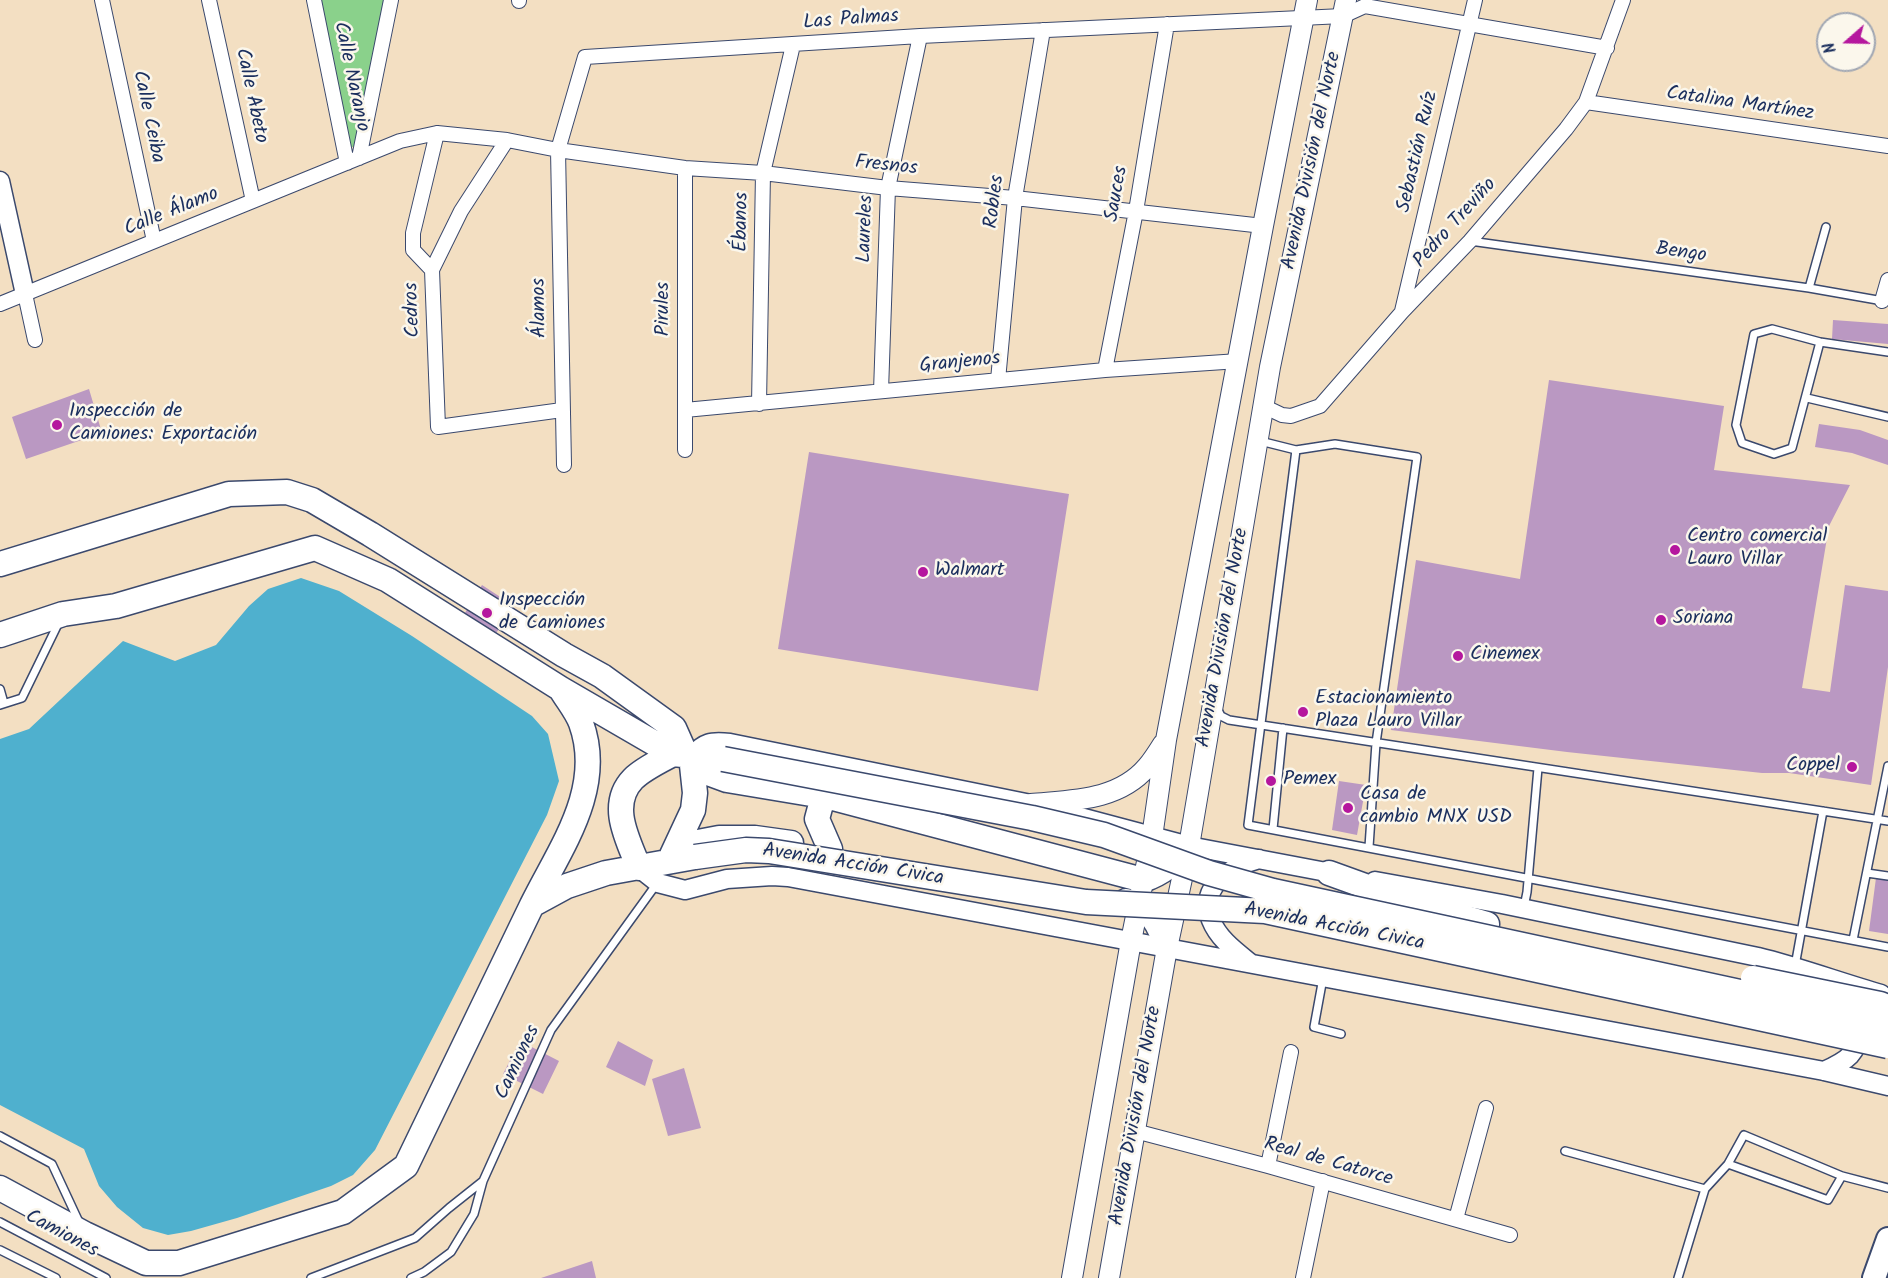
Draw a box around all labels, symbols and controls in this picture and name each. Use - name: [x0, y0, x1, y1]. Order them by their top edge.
- street label: Las Palmas: [802, 6, 900, 36]
- north arrow: [1816, 12, 1876, 72]
- street label: Calle Naranjo: [327, 20, 373, 134]
- text: N: [1817, 39, 1844, 57]
- street label: Calle Abeto: [228, 46, 272, 146]
- street label: Avenida División del Norte: [1278, 50, 1348, 272]
- street label: Calle Ceiba: [126, 69, 168, 165]
- street label: Catalina Martínez: [1665, 83, 1815, 127]
- street label: Sebastián Ruíz: [1393, 89, 1445, 215]
- street label: Fresnos: [853, 152, 919, 182]
- street label: Sauces: [1101, 164, 1135, 224]
- street label: Robles: [981, 174, 1011, 230]
- street label: Pedro Treviño: [1409, 174, 1503, 274]
- street label: Calle Álamo: [121, 183, 223, 243]
- street label: Ébanos: [730, 192, 756, 252]
- street label: Laureles: [854, 195, 880, 263]
- street label: Bengo: [1654, 239, 1708, 269]
- street label: Álamos: [528, 278, 554, 338]
- street label: Cedros: [401, 282, 427, 338]
- street label: Pirules: [653, 282, 677, 336]
- street label: Granjenos: [918, 348, 1002, 380]
- place label: Inspección de Camiones: Exportación: [69, 401, 257, 448]
- marker: Inspección de Camiones: Exportación: [50, 418, 64, 432]
- place label: Centro comercial Lauro Villar: [1687, 526, 1828, 573]
- street label: Avenida División del Norte: [1193, 527, 1255, 749]
- marker: Centro comercial Lauro Villar: [1668, 543, 1682, 557]
- place label: Walmart: [935, 560, 1005, 584]
- marker: Walmart: [916, 565, 930, 579]
- place label: Inspección de Camiones: [499, 590, 605, 637]
- marker: Inspección de Camiones: [480, 606, 494, 620]
- place label: Soriana: [1673, 608, 1733, 632]
- marker: Soriana: [1654, 613, 1668, 627]
- place label: Cinemex: [1470, 644, 1540, 668]
- marker: Cinemex: [1451, 649, 1465, 663]
- place label: Estacionamiento Plaza Lauro Villar: [1315, 688, 1461, 735]
- marker: Estacionamiento Plaza Lauro Villar: [1296, 705, 1310, 719]
- place label: Coppel: [1786, 755, 1840, 779]
- marker: Coppel: [1845, 760, 1859, 774]
- place label: Pemex: [1283, 769, 1336, 793]
- marker: Pemex: [1264, 774, 1278, 788]
- place label: Casa de cambio MNX USD: [1360, 784, 1512, 831]
- marker: Casa de cambio MNX USD: [1341, 801, 1355, 815]
- street label: Avenida Acción Civica: [761, 840, 945, 892]
- street label: Avenida Acción Civica: [1242, 899, 1426, 957]
- street label: Avenida División del Norte: [1106, 1005, 1168, 1227]
- street label: Camiones: [491, 1022, 547, 1104]
- street label: Real de Catorce: [1261, 1133, 1395, 1193]
- street label: Camiones: [20, 1206, 102, 1264]

